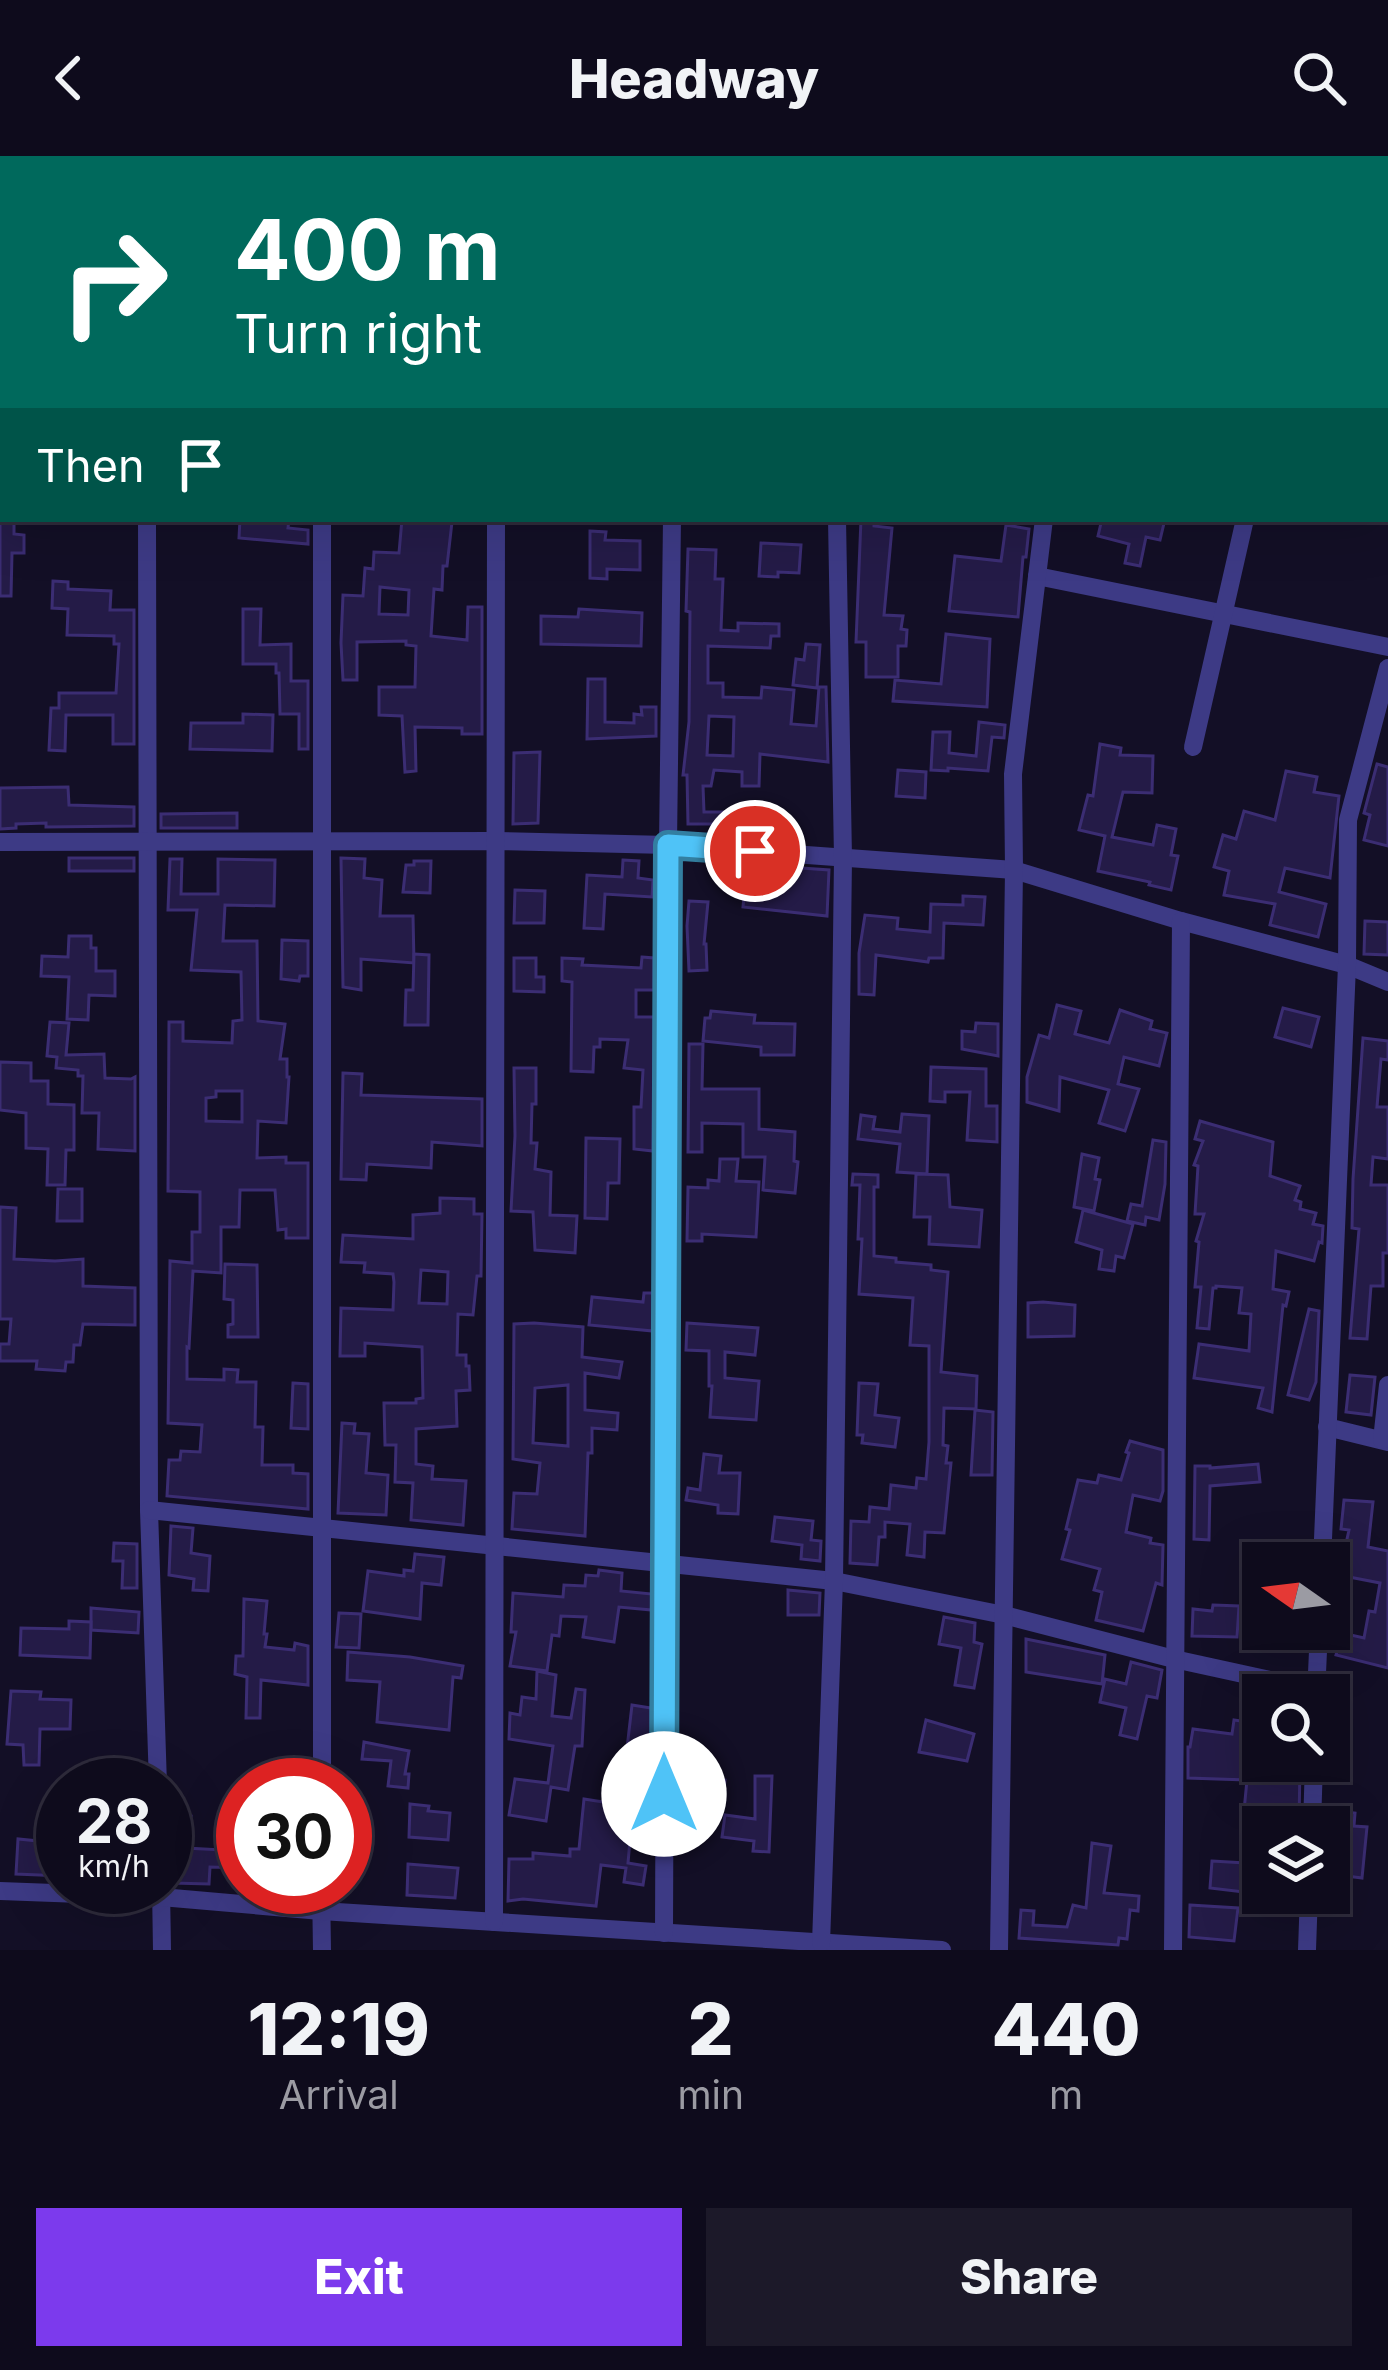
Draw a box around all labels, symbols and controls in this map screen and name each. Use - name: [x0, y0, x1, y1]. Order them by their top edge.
- icon: back: [36, 45, 102, 111]
- icon: search: [1286, 45, 1352, 111]
- text: Headway: [569, 46, 819, 111]
- text: 400 m: [234, 199, 501, 300]
- icon: right: [36, 204, 192, 360]
- text: Turn right: [234, 301, 482, 366]
- icon: arrive: [168, 432, 234, 498]
- text: Then: [36, 438, 144, 493]
- pin: [704, 800, 806, 902]
- icon: arrive: [722, 818, 788, 884]
- north arrow: [1242, 1542, 1350, 1650]
- map controls: [1242, 1542, 1350, 1914]
- button: search: [1242, 1674, 1350, 1782]
- position arrow: [601, 1731, 727, 1857]
- speed limit sign: 30: [216, 1758, 372, 1914]
- text: 28: [76, 1785, 152, 1857]
- button: layers: [1242, 1806, 1350, 1914]
- text: km/h: [78, 1848, 150, 1884]
- text: 12:19: [247, 1985, 430, 2072]
- text: 2: [688, 1985, 734, 2072]
- text: 440: [992, 1985, 1141, 2072]
- text: Arrival: [279, 2071, 399, 2118]
- text: min: [677, 2071, 744, 2118]
- text: m: [1049, 2071, 1083, 2118]
- button: Exit: [36, 2208, 682, 2346]
- button: Share: [706, 2208, 1352, 2346]

